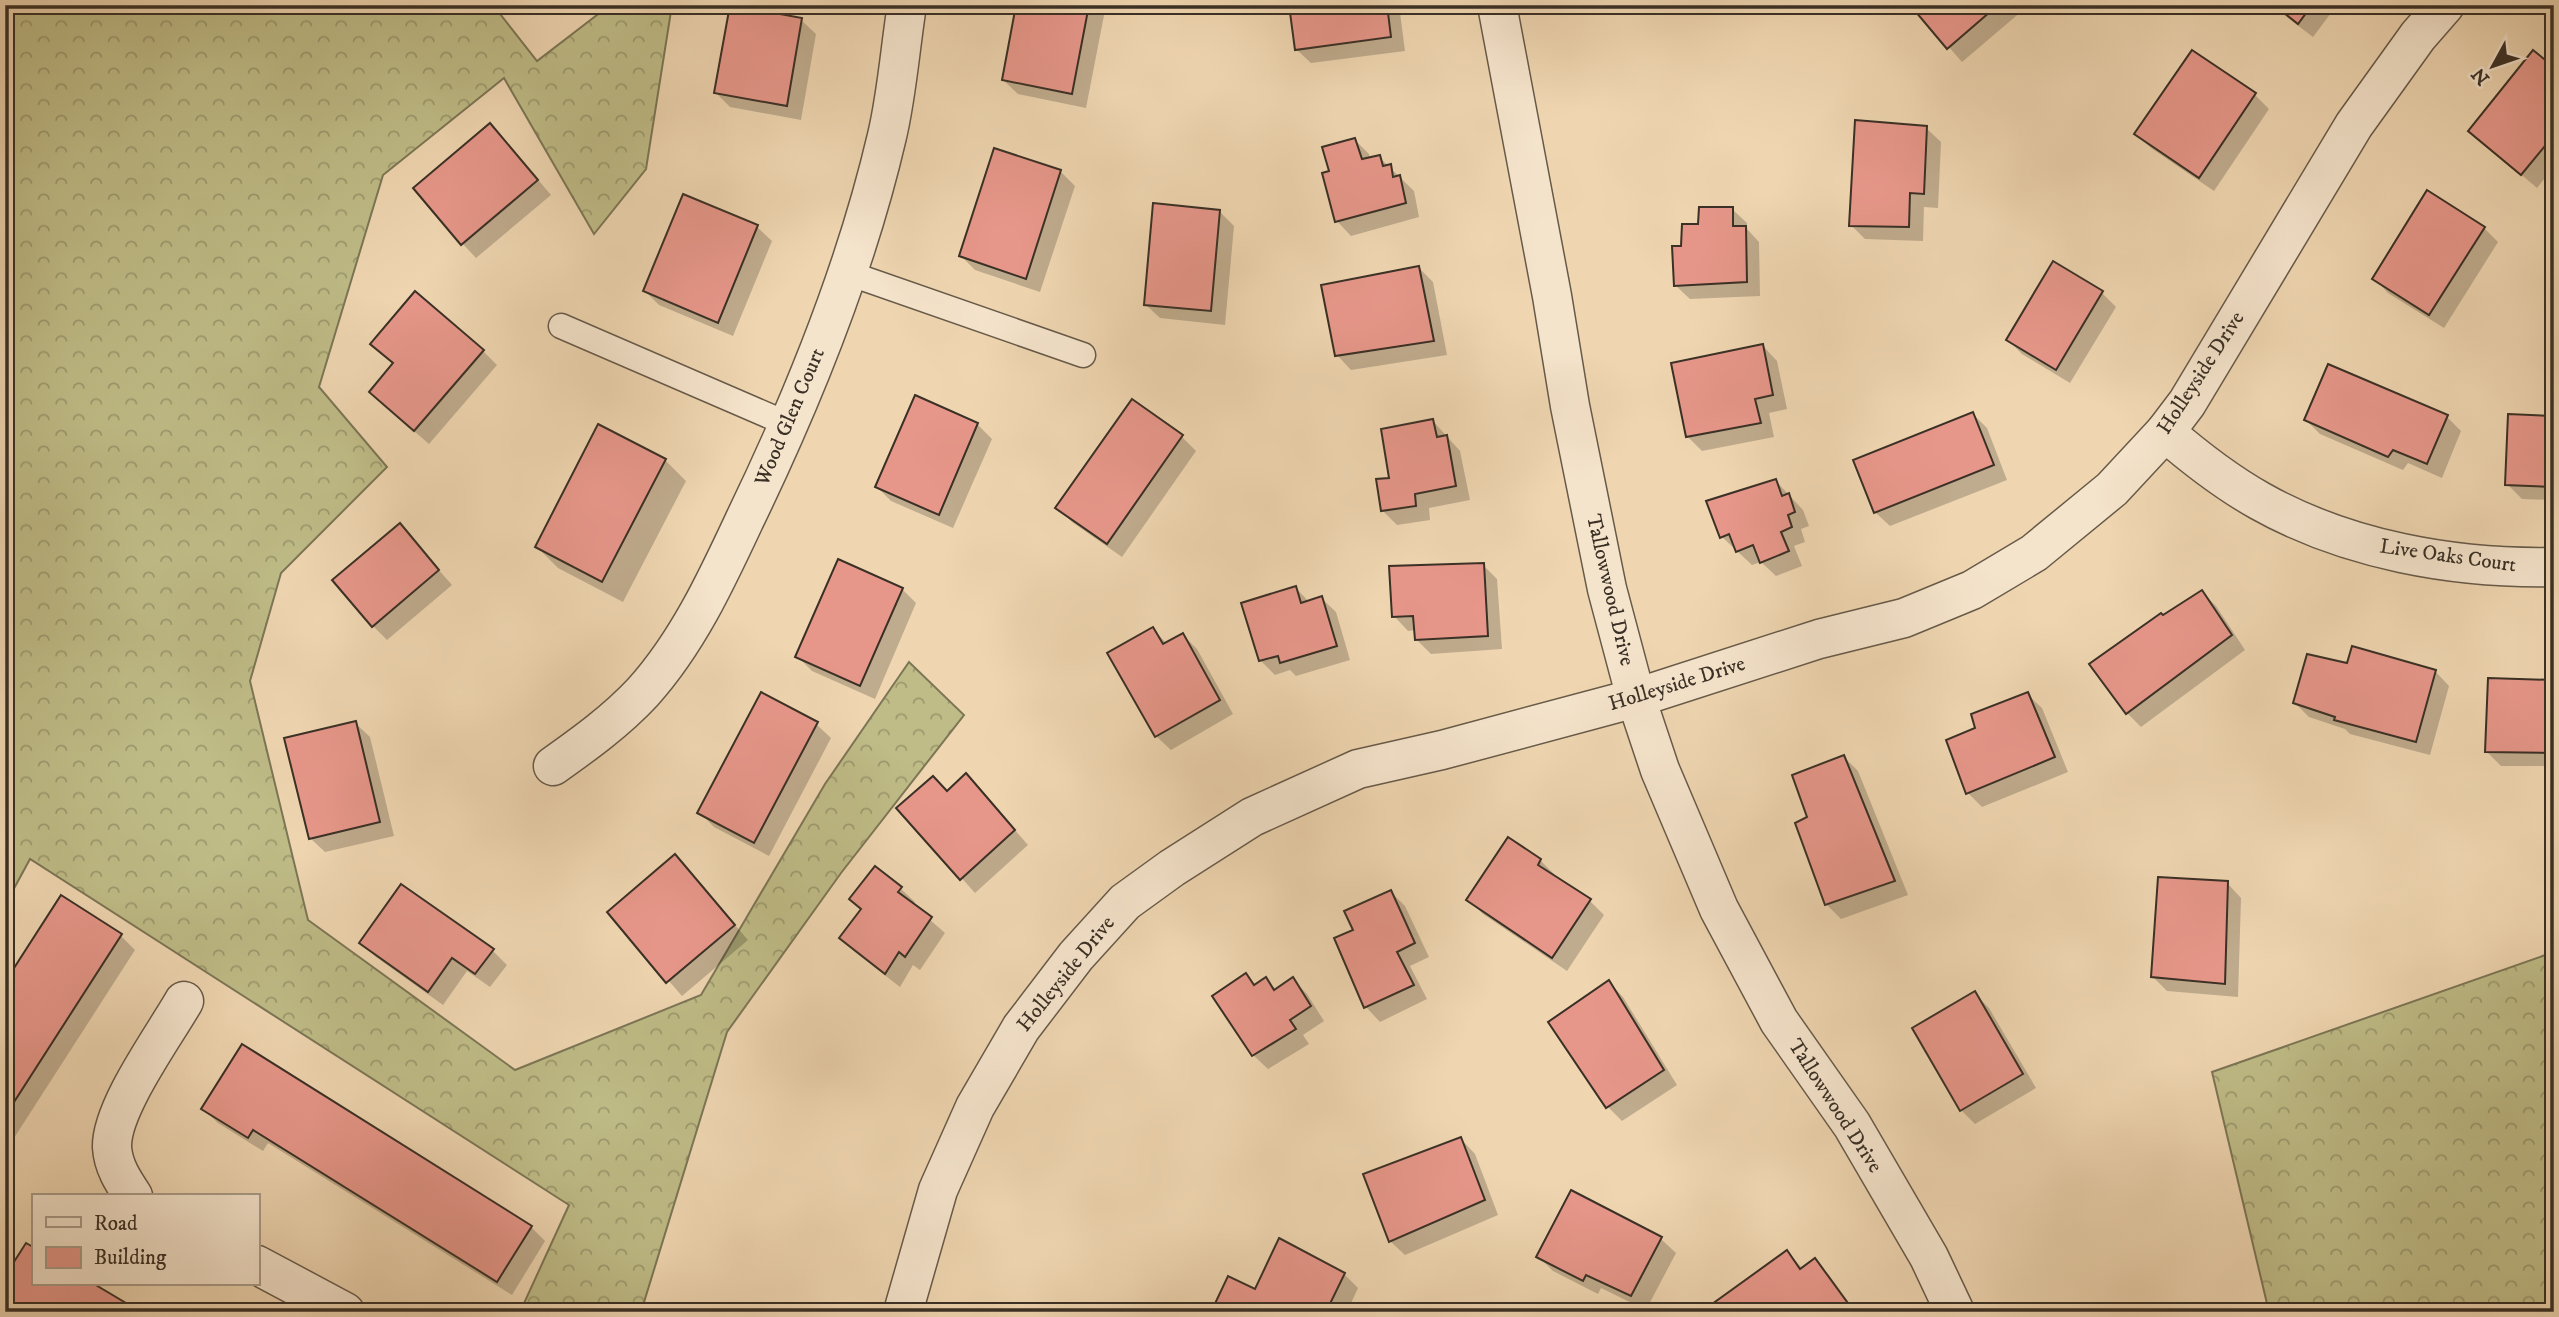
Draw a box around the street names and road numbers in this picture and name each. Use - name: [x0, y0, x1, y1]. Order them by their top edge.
- street label: Holleyside Drive: [2152, 306, 2251, 439]
- street label: Wood Glen Court: [749, 344, 831, 491]
- street label: Tallowwood Drive: [1580, 512, 1640, 669]
- street label: Live Oaks Court: [2378, 534, 2518, 578]
- street label: Holleyside Drive: [1606, 651, 1749, 717]
- street label: Holleyside Drive: [1011, 911, 1121, 1037]
- street label: Tallowwood Drive: [1782, 1034, 1888, 1178]

